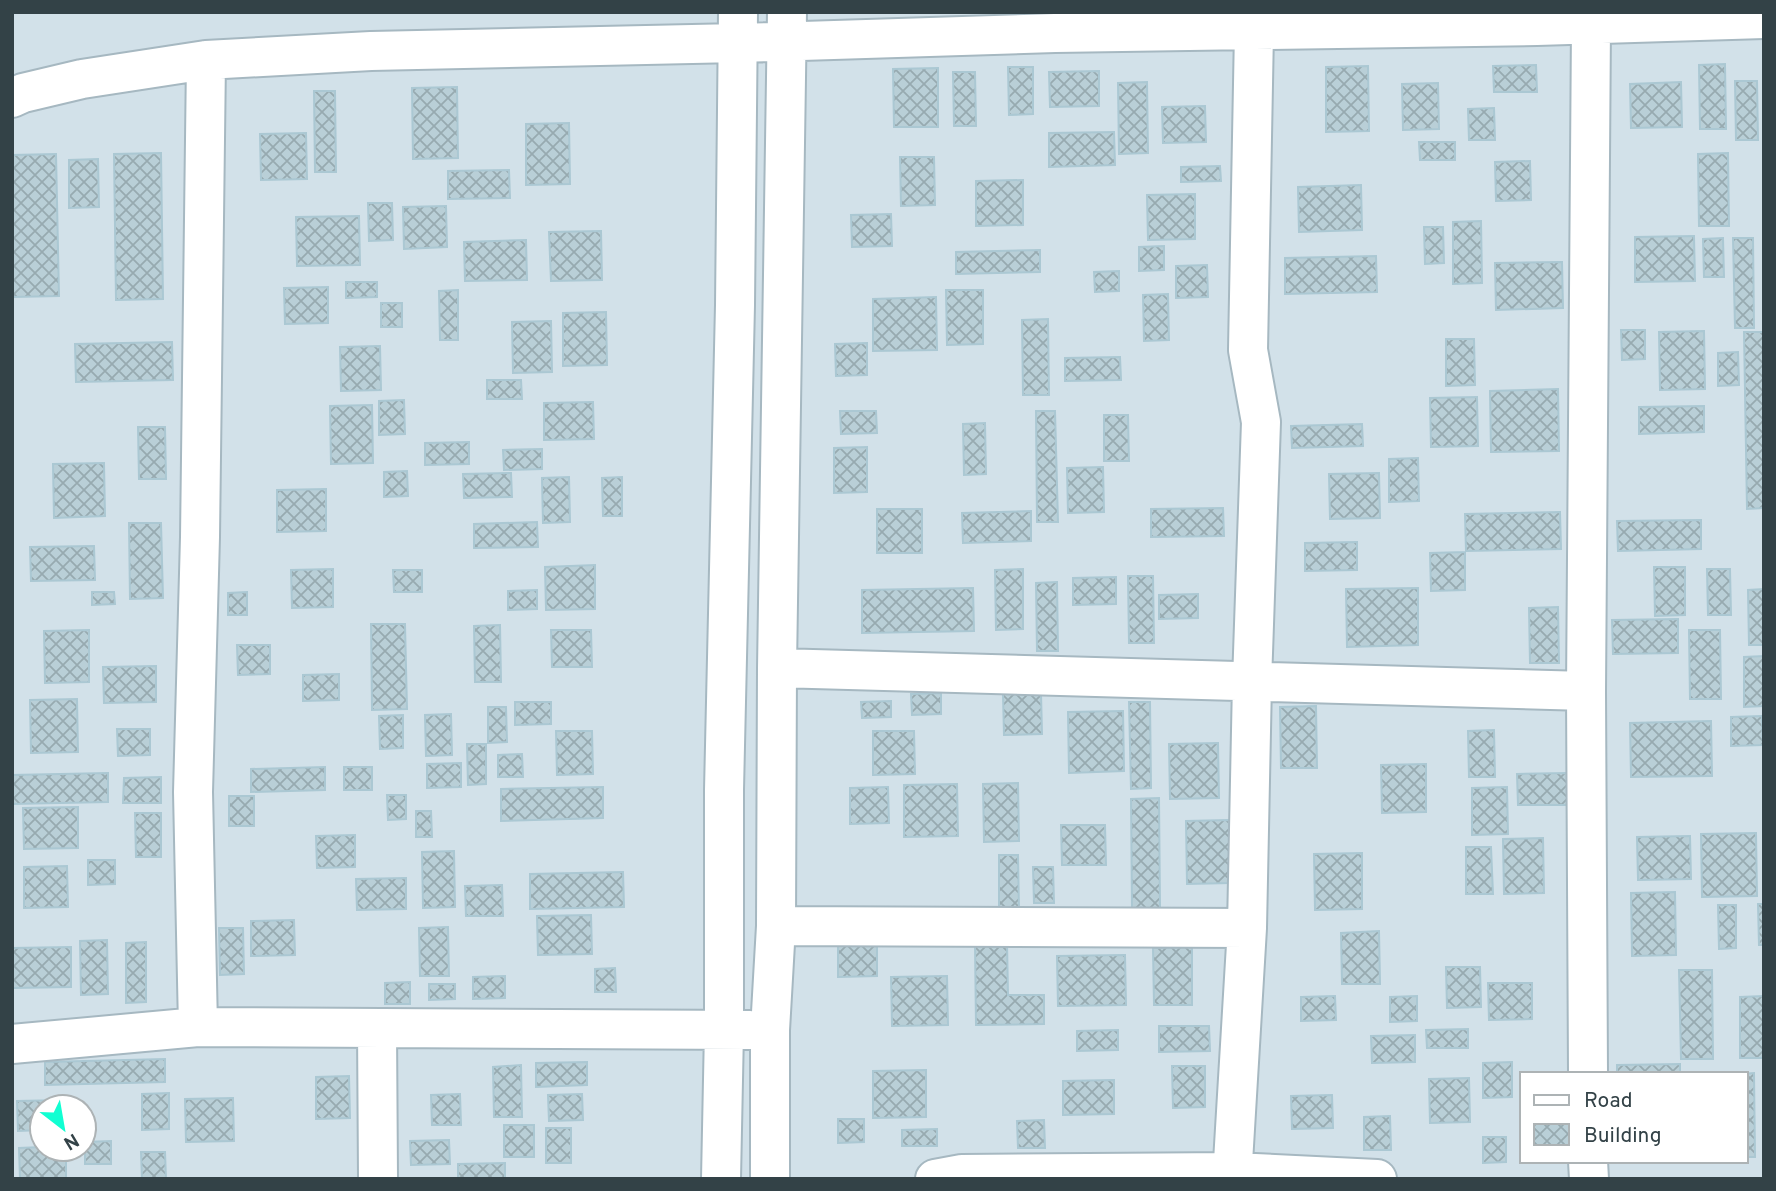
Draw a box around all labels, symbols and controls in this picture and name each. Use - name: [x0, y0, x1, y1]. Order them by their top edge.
- legend: [1520, 1072, 1748, 1163]
- text: Road: [1584, 1088, 1633, 1115]
- north arrow: [28, 1093, 98, 1163]
- text: Building: [1584, 1123, 1662, 1150]
- text: N: [59, 1127, 83, 1155]

